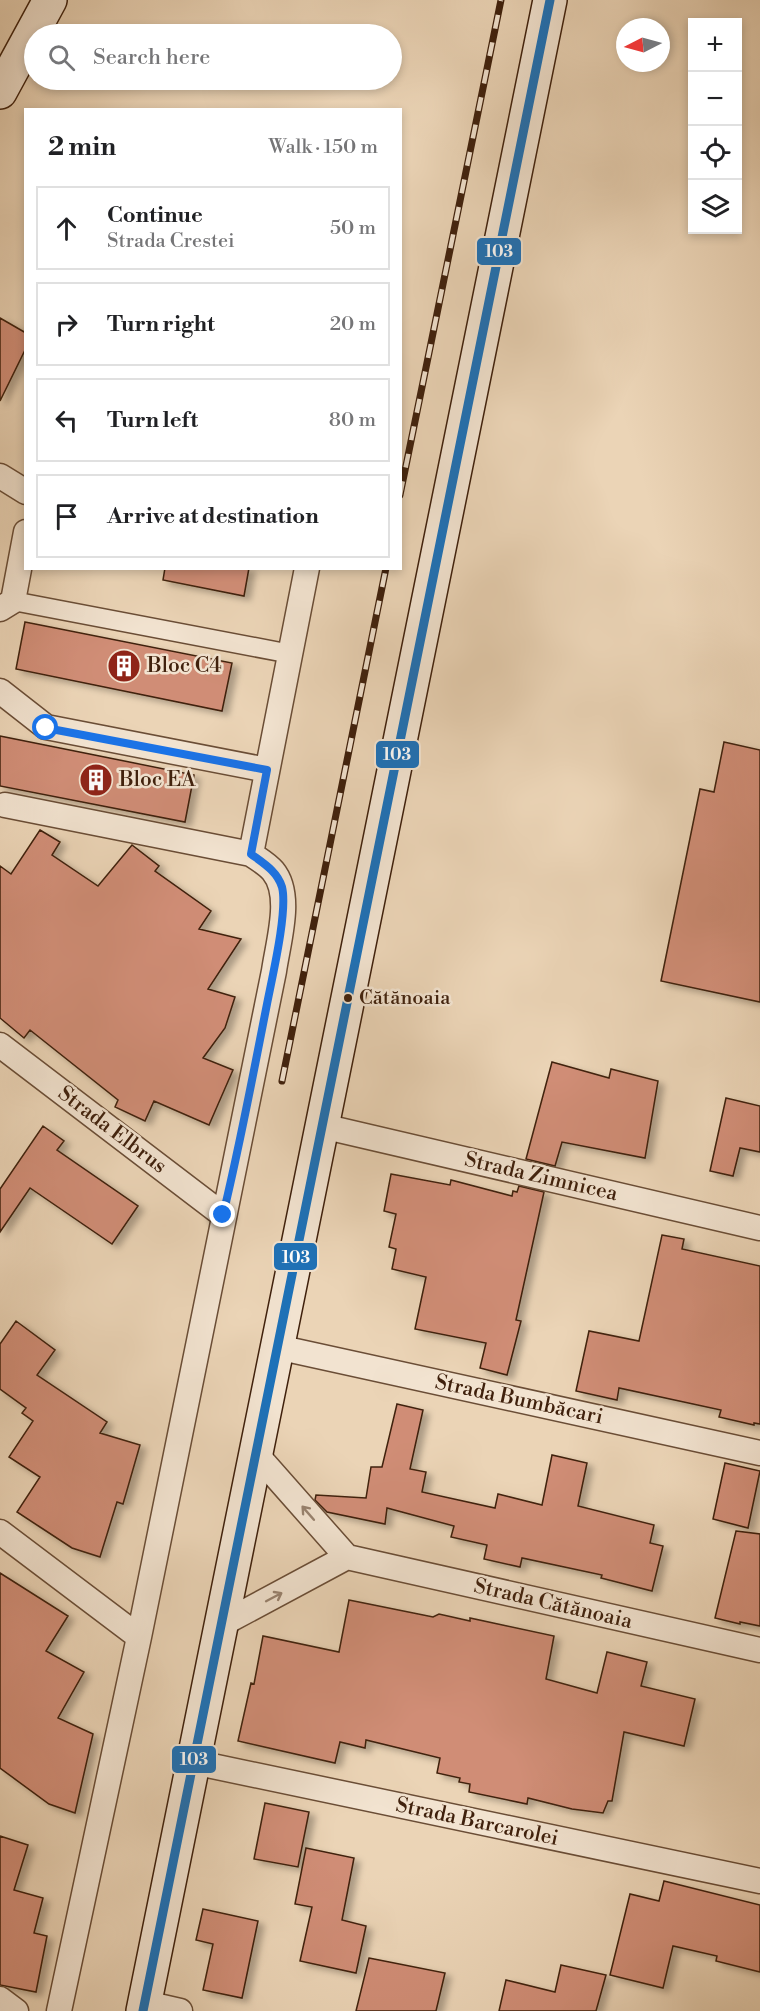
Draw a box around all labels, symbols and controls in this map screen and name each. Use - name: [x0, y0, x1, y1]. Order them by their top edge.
- north arrow: [616, 18, 670, 72]
- map controls: [688, 18, 742, 234]
- button: +: [688, 18, 742, 72]
- search box: [24, 24, 402, 90]
- icon: search: [45, 41, 78, 74]
- text: Search here: [93, 44, 210, 71]
- button: −: [688, 72, 742, 126]
- button: locate: [688, 126, 742, 180]
- text: 2 min: [48, 131, 116, 163]
- text: Walk · 150 m: [269, 135, 378, 160]
- button: layers: [688, 180, 742, 234]
- text: Continue: [107, 202, 203, 229]
- icon: ahead: [50, 212, 83, 245]
- text: 50 m: [330, 216, 376, 241]
- text: Strada Crestei: [107, 229, 235, 254]
- line badge: 103: [476, 237, 522, 266]
- text: 103: [485, 242, 514, 262]
- icon: right: [50, 308, 83, 341]
- text: Turn right: [107, 311, 215, 338]
- text: 20 m: [330, 312, 376, 337]
- icon: left: [50, 404, 83, 437]
- text: Turn left: [107, 407, 198, 434]
- text: 80 m: [329, 408, 376, 433]
- icon: arrive: [50, 500, 83, 533]
- text: Arrive at destination: [107, 503, 319, 530]
- building icon: Bloc C4: [106, 648, 142, 684]
- place label: Bloc C4: [146, 653, 222, 679]
- route start: [32, 714, 58, 740]
- line badge: 103: [375, 740, 420, 769]
- text: 103: [383, 745, 412, 765]
- building icon: Bloc EA: [78, 762, 114, 798]
- place label: Bloc EA: [118, 767, 196, 793]
- place label: Cătănoaia: [359, 986, 451, 1011]
- marker: Cătănoaia: [342, 992, 354, 1004]
- street label: Strada Elbrus: [52, 1081, 172, 1179]
- street label: Strada Zimnicea: [462, 1147, 620, 1207]
- route end: [209, 1201, 235, 1227]
- line badge: 103: [273, 1242, 318, 1271]
- text: 103: [282, 1248, 311, 1268]
- street label: Strada Bumbăcari: [432, 1369, 606, 1431]
- one-way arrow: [301, 1506, 315, 1521]
- street label: Strada Cătănoaia: [471, 1573, 635, 1635]
- one-way arrow: [264, 1591, 282, 1602]
- line badge: 103: [171, 1745, 217, 1774]
- text: 103: [180, 1750, 209, 1770]
- street label: Strada Barcarolei: [393, 1792, 561, 1852]

